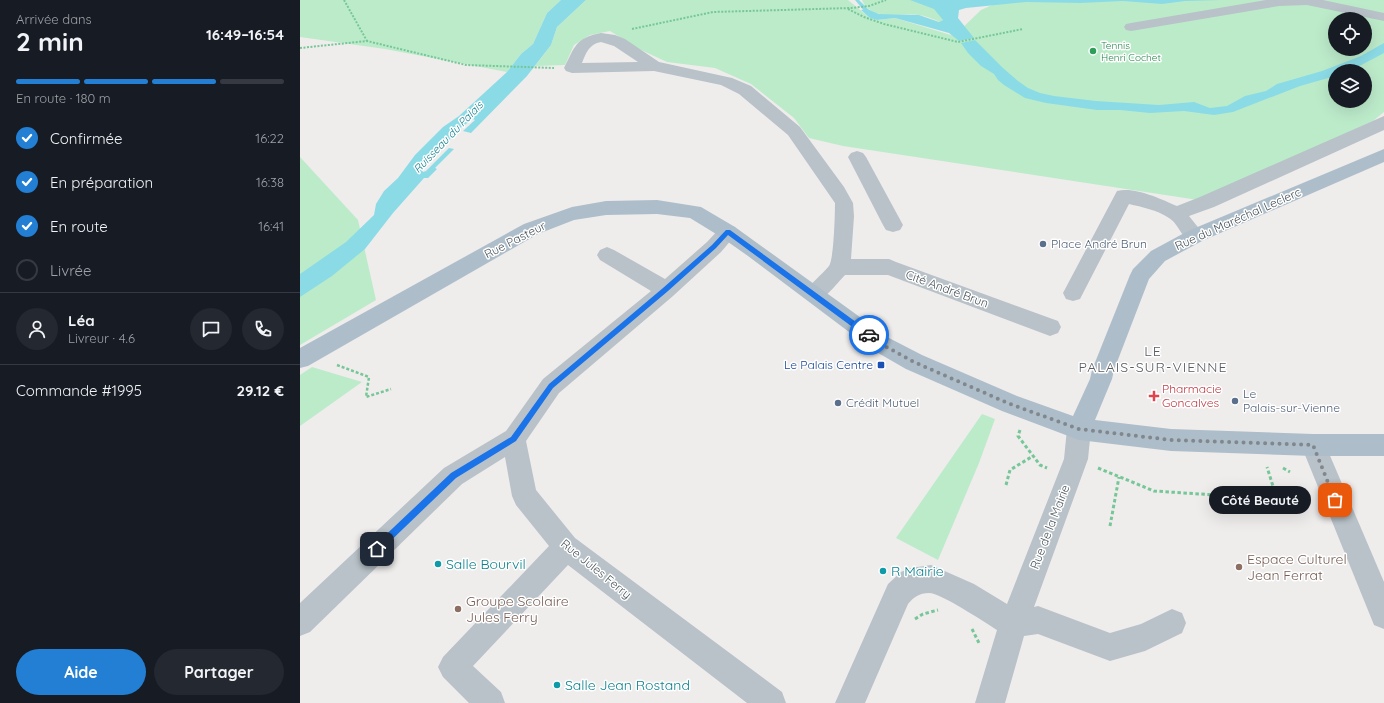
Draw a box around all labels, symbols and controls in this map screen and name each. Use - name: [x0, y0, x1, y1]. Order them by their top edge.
- text: Arrivée dans: [16, 11, 92, 27]
- map controls: [1328, 12, 1372, 108]
- button: locate: [1328, 12, 1372, 56]
- text: 2 min: [16, 25, 84, 58]
- text: 16:49–16:54: [206, 25, 284, 44]
- place label: Tennis Henri Cochet: [1101, 39, 1161, 64]
- marker: Tennis Henri Cochet: [1088, 46, 1098, 56]
- button: layers: [1328, 64, 1372, 108]
- text: En route · 180 m: [16, 90, 111, 106]
- water label: Ruisseau du Palais: [410, 98, 486, 176]
- icon: check: [16, 127, 38, 149]
- text: Confirmée: [50, 129, 123, 148]
- text: 16:22: [255, 130, 284, 146]
- icon: check: [16, 171, 38, 193]
- text: En préparation: [50, 173, 153, 192]
- text: 16:38: [256, 174, 284, 190]
- street label: Rue du Maréchal Leclerc: [1172, 184, 1303, 253]
- icon: check: [16, 215, 38, 237]
- text: En route: [50, 217, 108, 236]
- street label: Rue Pasteur: [481, 217, 548, 261]
- text: 16:41: [258, 218, 284, 234]
- place label: Place André Brun: [1051, 236, 1147, 251]
- marker: Place André Brun: [1038, 239, 1048, 249]
- text: Livrée: [50, 261, 92, 280]
- street label: Cité André Brun: [904, 267, 991, 310]
- button: person: [16, 308, 58, 350]
- button: chat: [190, 308, 232, 350]
- button: phone: [242, 308, 284, 350]
- text: Léa: [68, 311, 95, 330]
- courier: [849, 315, 889, 355]
- icon: car: [858, 324, 880, 346]
- text: Livreur · 4.6: [68, 330, 135, 346]
- district label: LE PALAIS-SUR-VIENNE: [1079, 342, 1227, 376]
- place label: Le Palais Centre: [784, 357, 873, 372]
- marker: Le Palais Centre: [876, 360, 886, 370]
- text: Commande #1995: [16, 381, 142, 400]
- text: 29.12 €: [237, 381, 284, 400]
- place label: Pharmacie Goncalves: [1162, 381, 1222, 410]
- place label: Le Palais-sur-Vienne: [1243, 386, 1340, 415]
- marker: Pharmacie Goncalves: [1149, 391, 1159, 401]
- place label: Crédit Mutuel: [846, 395, 919, 410]
- marker: Le Palais-sur-Vienne: [1230, 396, 1240, 406]
- marker: Crédit Mutuel: [833, 398, 843, 408]
- street label: Rue de la Mairie: [1027, 482, 1073, 571]
- pin: [1318, 483, 1352, 517]
- callout: Côté Beauté: [1209, 486, 1311, 514]
- icon: bag: [1324, 489, 1346, 511]
- text: Côté Beauté: [1221, 492, 1299, 508]
- pin: [360, 532, 394, 566]
- street label: Rue Jules Ferry: [558, 536, 635, 602]
- icon: home: [366, 538, 388, 560]
- place label: Espace Culturel Jean Ferrat: [1247, 550, 1347, 584]
- place label: Salle Bourvil: [446, 555, 526, 573]
- marker: Salle Bourvil: [433, 559, 443, 569]
- place label: R Mairie: [891, 562, 944, 580]
- marker: Espace Culturel Jean Ferrat: [1234, 562, 1244, 572]
- marker: R Mairie: [878, 566, 888, 576]
- place label: Groupe Scolaire Jules Ferry: [466, 592, 569, 626]
- marker: Groupe Scolaire Jules Ferry: [453, 604, 463, 614]
- button: Aide: [16, 649, 146, 695]
- button: Partager: [154, 649, 284, 695]
- place label: Salle Jean Rostand: [565, 676, 690, 694]
- marker: Salle Jean Rostand: [552, 680, 562, 690]

